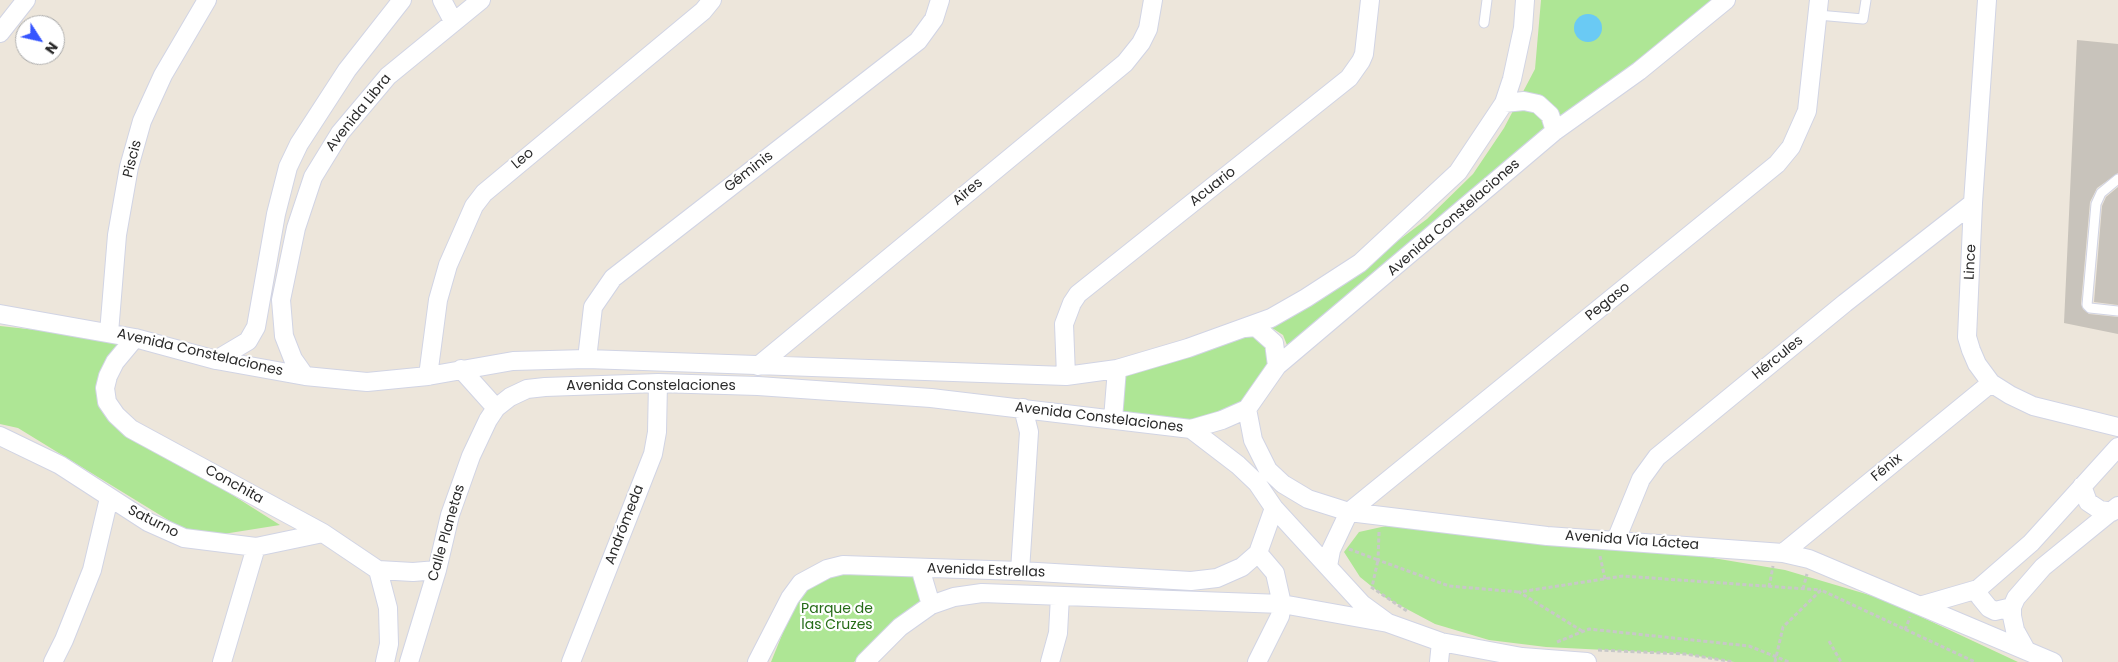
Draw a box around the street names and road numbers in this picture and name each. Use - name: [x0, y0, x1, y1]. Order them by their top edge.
- street label: Avenida Libra: [323, 71, 395, 155]
- street label: Piscis: [120, 138, 146, 180]
- street label: Leo: [509, 145, 537, 173]
- street label: Géminis: [721, 148, 777, 196]
- street label: Avenida Constelaciones: [1384, 156, 1524, 280]
- street label: Acuario: [1187, 164, 1239, 210]
- street label: Aires: [950, 175, 986, 209]
- street label: Lince: [1962, 244, 1980, 280]
- street label: Pegaso: [1583, 279, 1633, 325]
- street label: Avenida Constelaciones: [115, 326, 285, 380]
- street label: Hércules: [1749, 332, 1807, 384]
- street label: Avenida Constelaciones: [566, 378, 736, 394]
- street label: Avenida Constelaciones: [1014, 399, 1184, 437]
- street label: Fénix: [1868, 451, 1906, 485]
- street label: Conchita: [202, 462, 266, 508]
- street label: Calle Planetas: [425, 483, 469, 583]
- street label: Andrómeda: [602, 483, 648, 567]
- street label: Saturno: [125, 502, 181, 542]
- street label: Avenida Vía Láctea: [1564, 528, 1700, 554]
- street label: Avenida Estrellas: [927, 561, 1045, 581]

